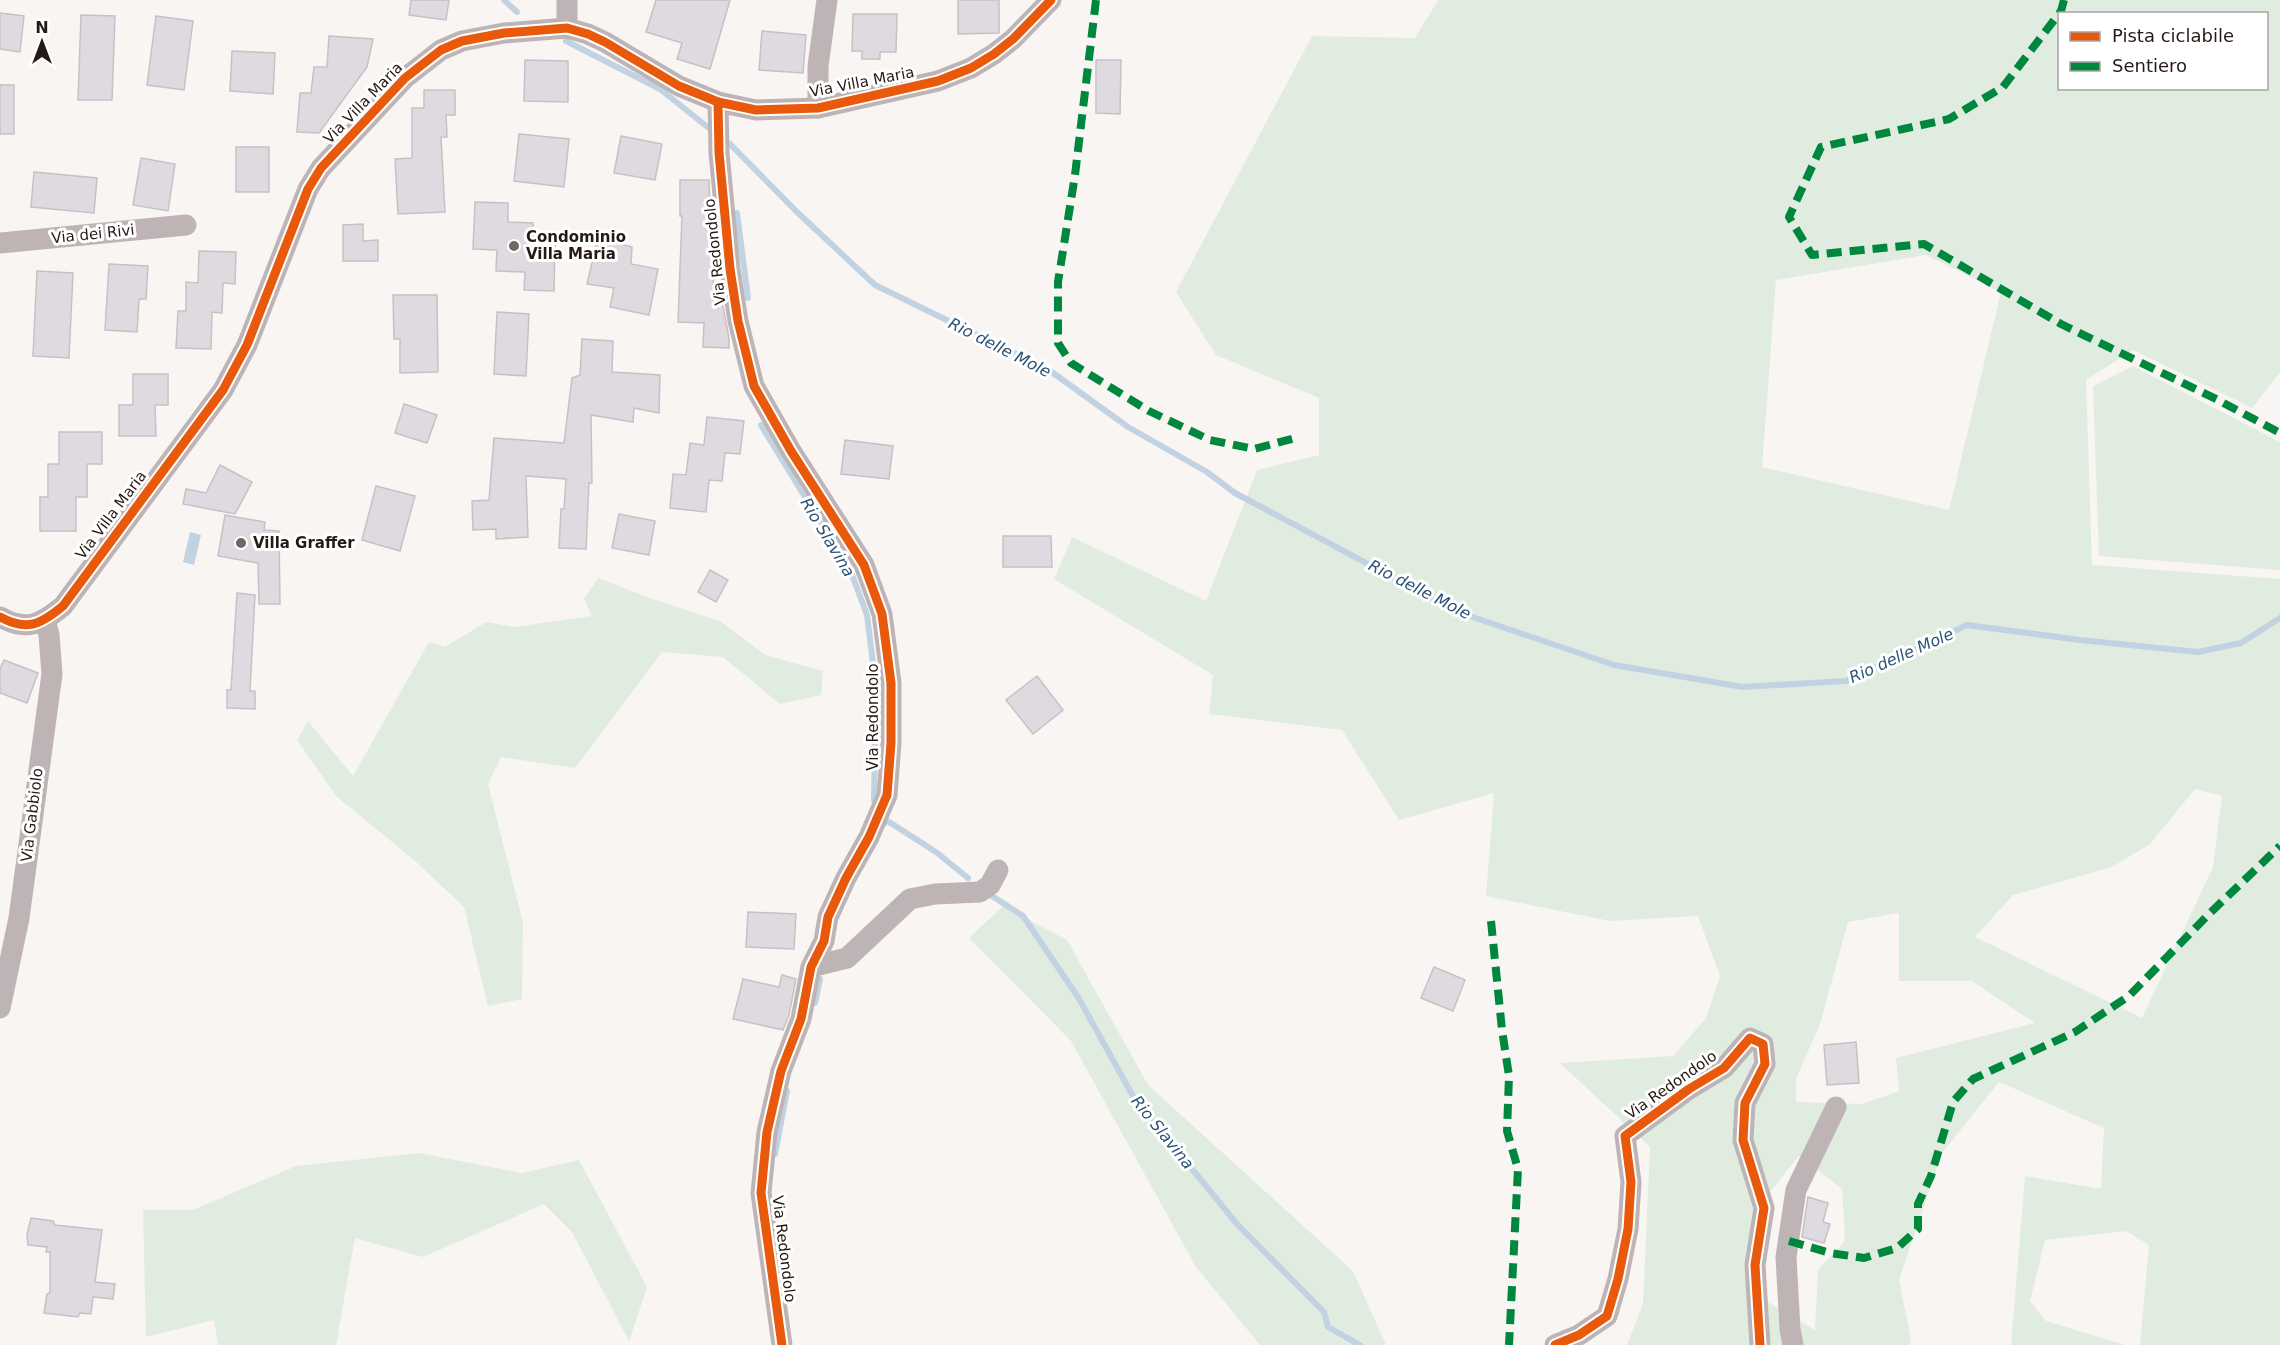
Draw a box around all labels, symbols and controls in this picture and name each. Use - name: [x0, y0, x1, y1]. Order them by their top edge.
- north arrow: [12, 12, 72, 72]
- legend: [2058, 12, 2268, 90]
- text: N: [35, 18, 49, 37]
- text: Pista ciclabile: [2112, 25, 2234, 46]
- text: Sentiero: [2112, 55, 2187, 76]
- street label: Via Villa Maria: [320, 59, 406, 147]
- street label: Via Villa Maria: [808, 63, 916, 101]
- street label: Via Redondolo: [700, 198, 730, 306]
- street label: Via dei Rivi: [51, 221, 135, 247]
- place label: Condominio Villa Maria: [526, 228, 626, 263]
- marker: Condominio Villa Maria: [507, 239, 521, 253]
- water label: Rio delle Mole: [946, 314, 1054, 381]
- street label: Via Villa Maria: [72, 467, 150, 563]
- water label: Rio Slavina: [797, 494, 859, 580]
- place label: Villa Graffer: [253, 534, 355, 552]
- marker: Villa Graffer: [234, 536, 248, 550]
- water label: Rio delle Mole: [1366, 556, 1474, 623]
- water label: Rio delle Mole: [1846, 624, 1956, 687]
- street label: Via Redondolo: [864, 663, 882, 771]
- street label: Via Gabbiolo: [17, 767, 47, 863]
- street label: Via Redondolo: [1622, 1047, 1720, 1123]
- water label: Rio Slavina: [1127, 1092, 1198, 1173]
- street label: Via Redondolo: [769, 1195, 799, 1303]

